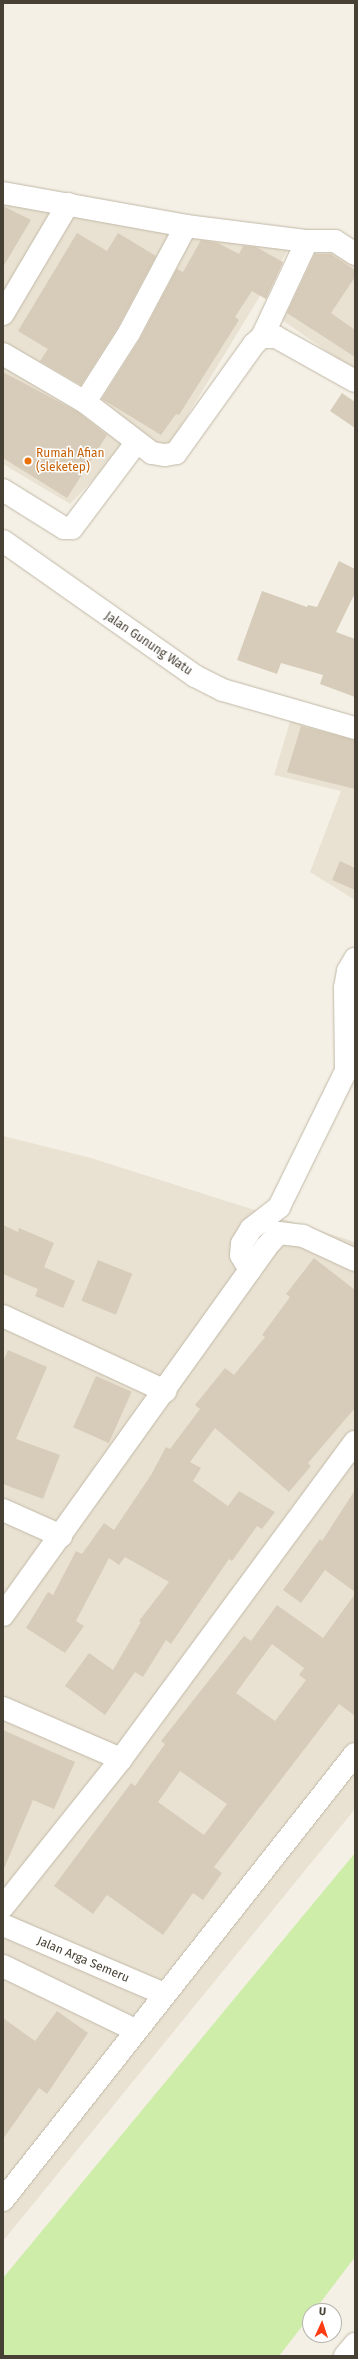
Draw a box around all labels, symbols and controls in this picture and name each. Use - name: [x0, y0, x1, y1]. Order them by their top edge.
- place label: Rumah Afian (sleketep): [36, 447, 105, 475]
- marker: Rumah Afian (sleketep): [23, 456, 33, 466]
- street label: Jalan Gunung Watu: [101, 609, 195, 679]
- street label: Jalan Arga Semeru: [35, 1934, 131, 1986]
- north arrow: [302, 2303, 342, 2343]
- text: U: [319, 2305, 327, 2318]

